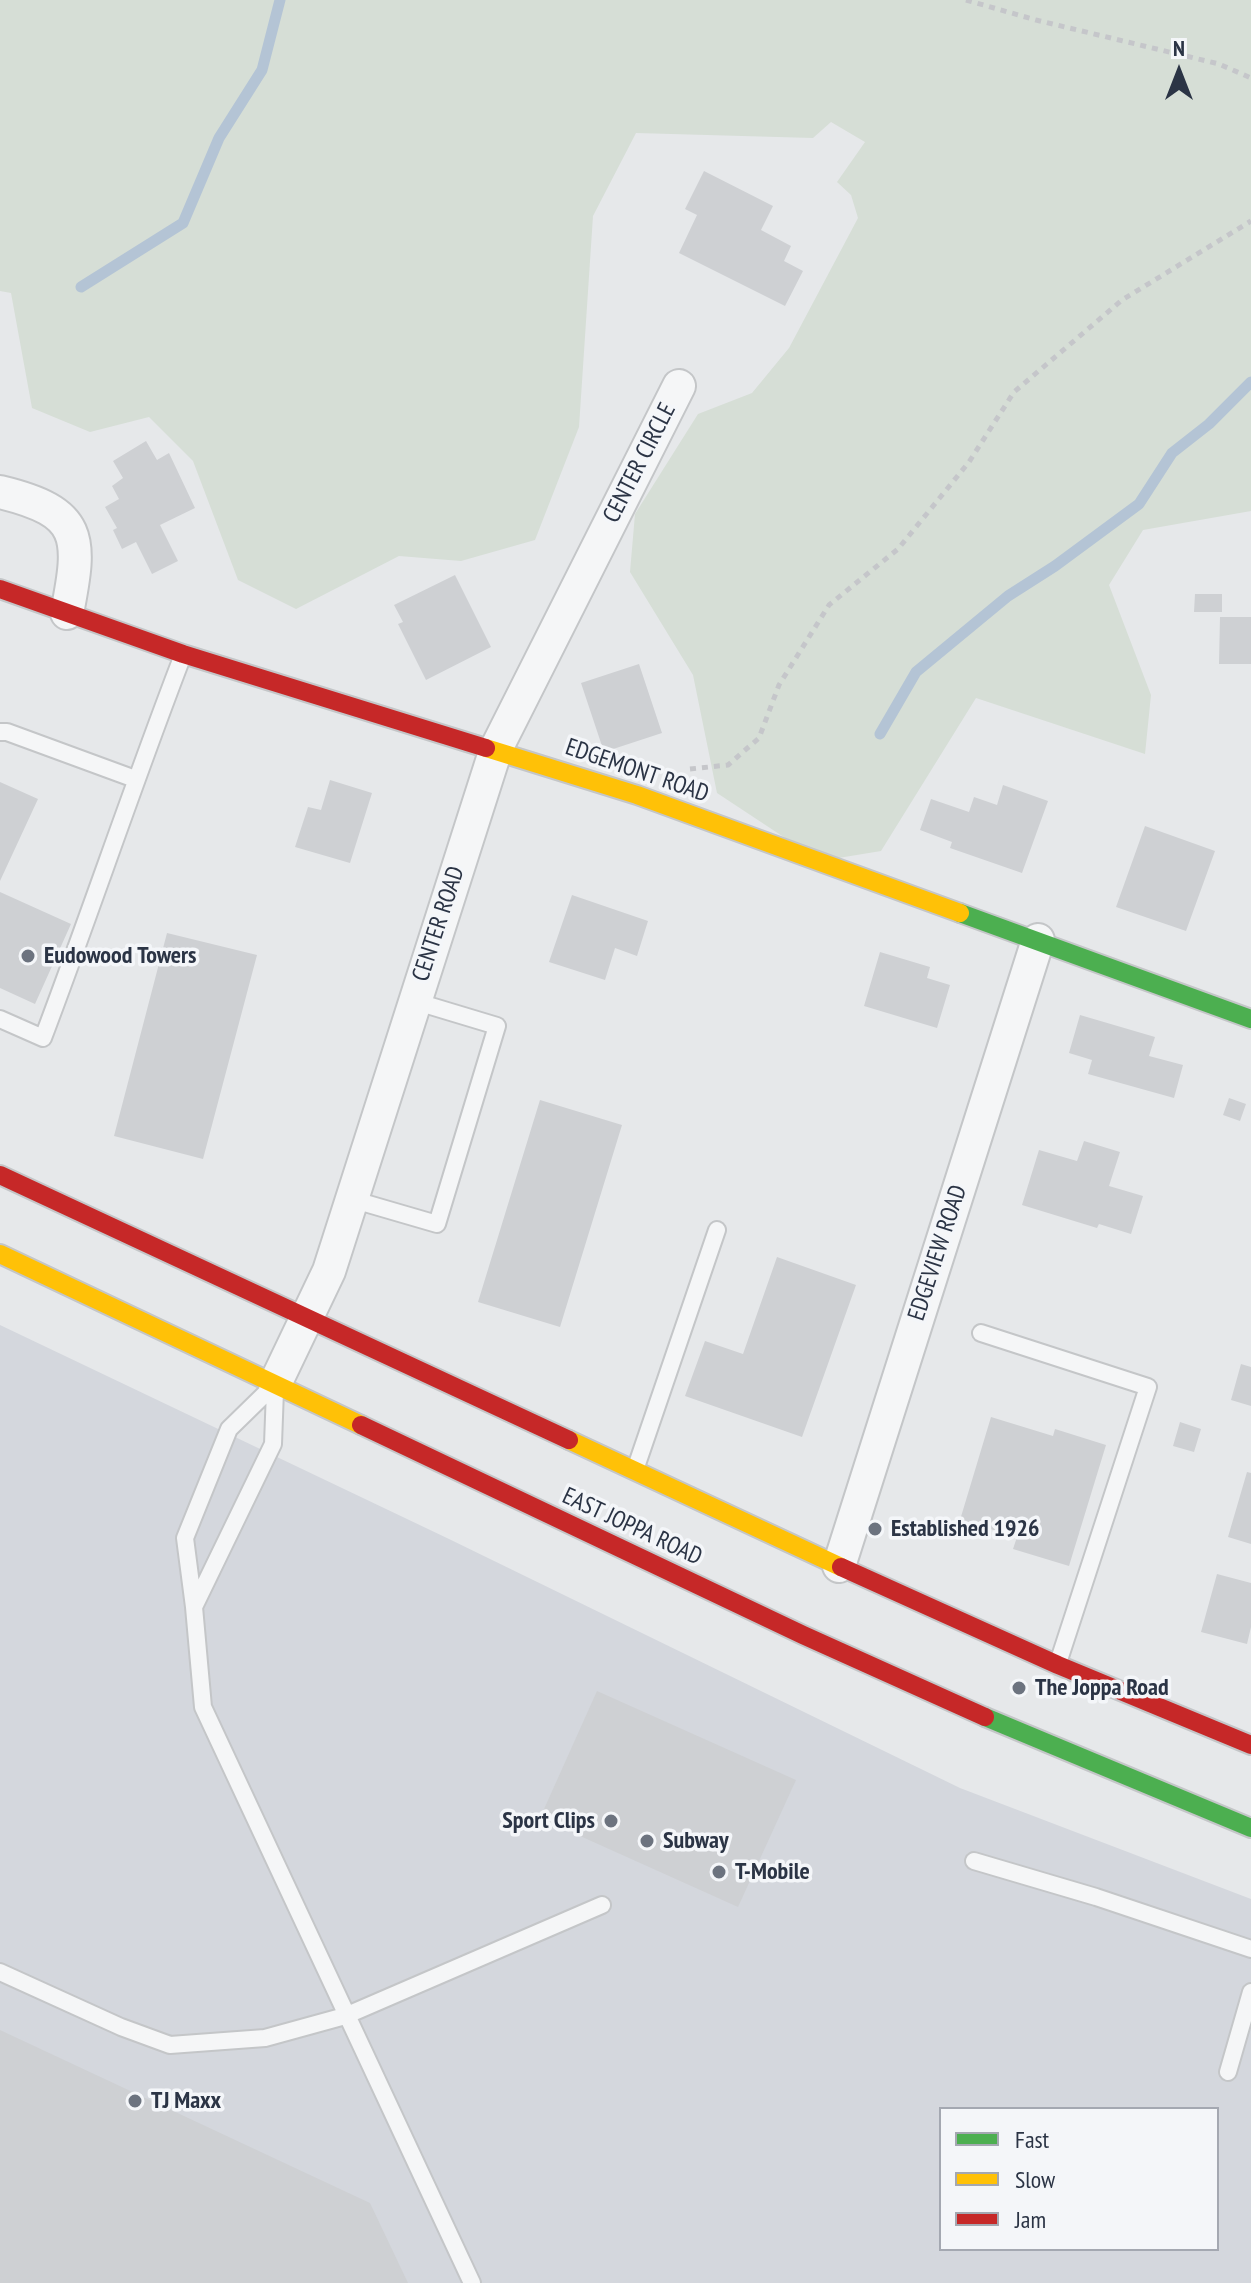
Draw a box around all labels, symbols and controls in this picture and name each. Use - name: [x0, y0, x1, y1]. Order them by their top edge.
- north arrow: [1139, 32, 1219, 112]
- text: N: [1173, 34, 1185, 62]
- street label: CENTER CIRCLE: [598, 398, 682, 528]
- street label: EDGEMONT ROAD: [562, 733, 712, 809]
- street label: CENTER ROAD: [407, 863, 471, 985]
- place label: Eudowood Towers: [44, 942, 197, 970]
- marker: Eudowood Towers: [19, 947, 37, 965]
- street label: EDGEVIEW ROAD: [903, 1182, 973, 1324]
- street label: EAST JOPPA ROAD: [557, 1482, 707, 1572]
- place label: Established 1926: [891, 1515, 1039, 1543]
- marker: Established 1926: [866, 1520, 884, 1538]
- place label: The Joppa Road: [1035, 1674, 1169, 1702]
- marker: The Joppa Road: [1010, 1679, 1028, 1697]
- place label: Sport Clips: [502, 1807, 595, 1835]
- marker: Sport Clips: [602, 1812, 620, 1830]
- place label: Subway: [663, 1827, 729, 1855]
- marker: Subway: [638, 1832, 656, 1850]
- place label: T-Mobile: [735, 1858, 810, 1886]
- marker: T-Mobile: [710, 1863, 728, 1881]
- place label: TJ Maxx: [151, 2087, 221, 2115]
- marker: TJ Maxx: [126, 2092, 144, 2110]
- legend: [939, 2107, 1219, 2251]
- text: Fast: [1015, 2124, 1049, 2155]
- text: Slow: [1015, 2164, 1055, 2195]
- text: Jam: [1015, 2204, 1046, 2235]

